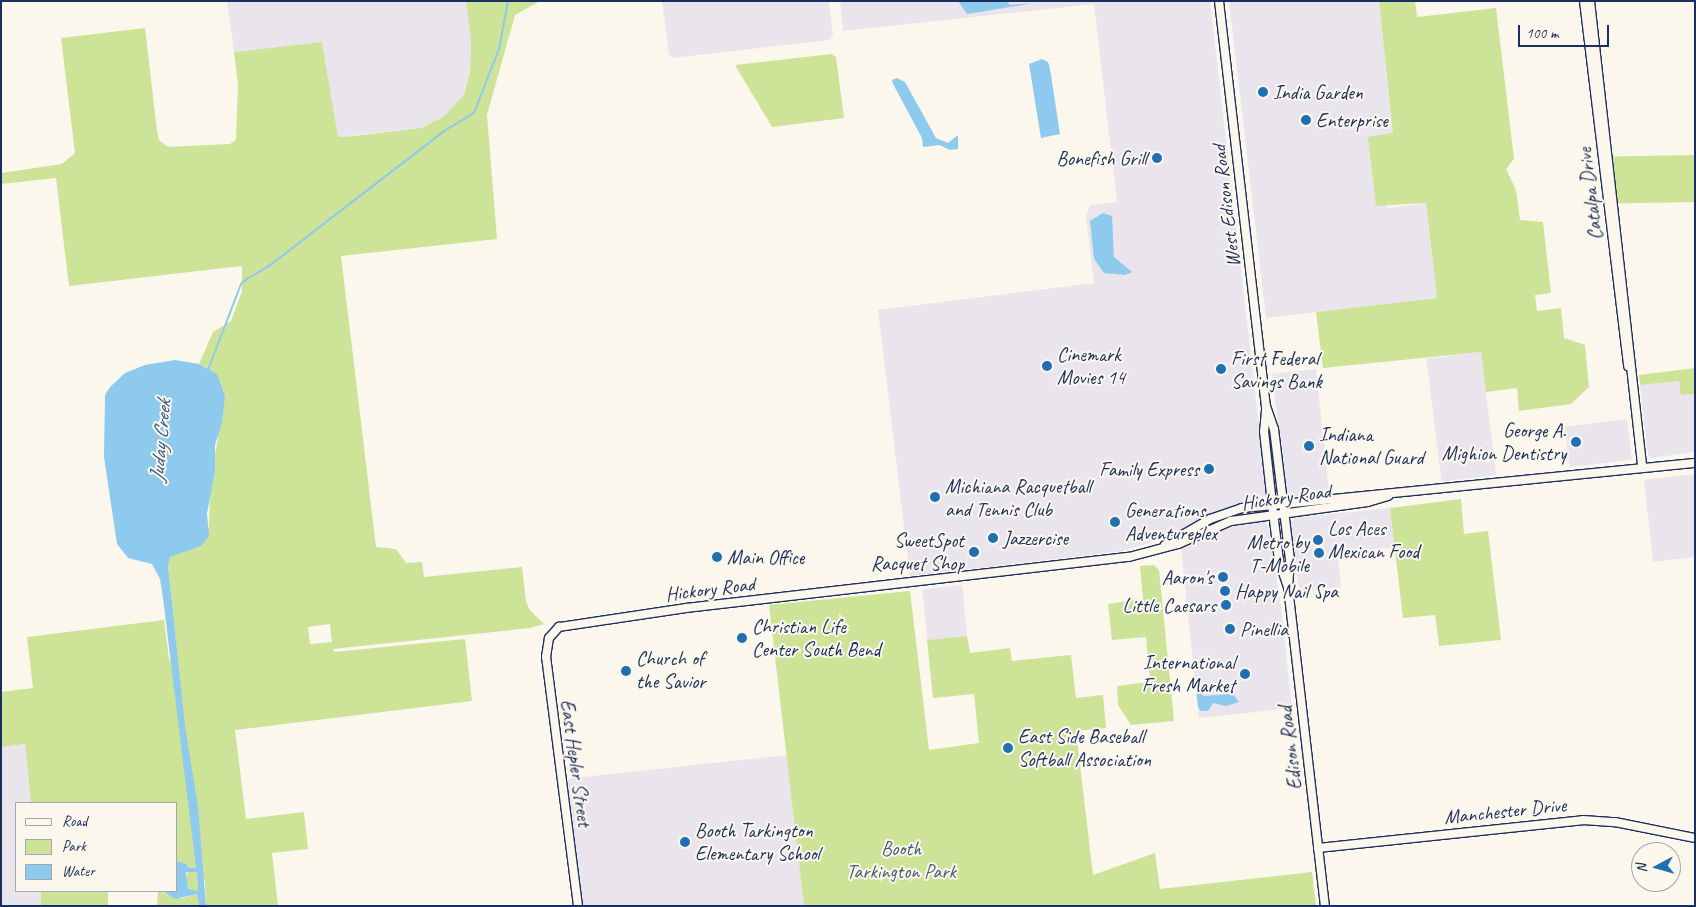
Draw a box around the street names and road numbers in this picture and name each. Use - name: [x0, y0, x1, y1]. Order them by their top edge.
- street label: West Edison Road: [1207, 144, 1245, 268]
- street label: Catalpa Drive: [1572, 147, 1608, 241]
- street label: Hickory Road: [1240, 479, 1332, 515]
- street label: Hickory Road: [664, 572, 756, 606]
- street label: East Hepler Street: [555, 698, 597, 828]
- street label: Edison Road: [1273, 705, 1307, 791]
- street label: Manchester Drive: [1443, 793, 1567, 829]

